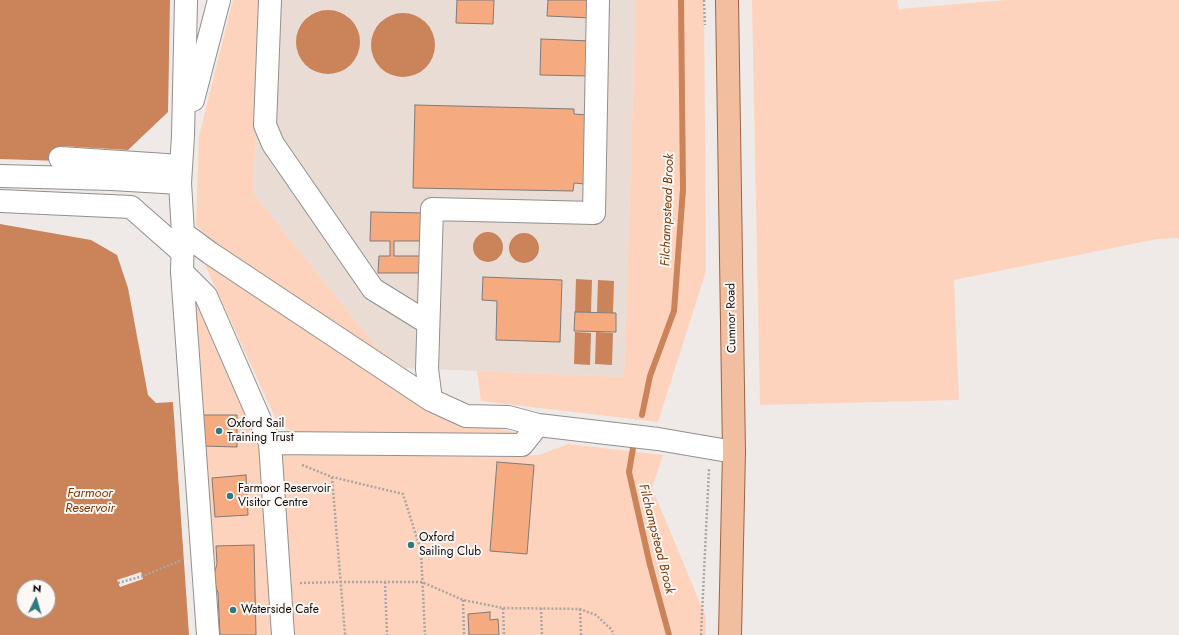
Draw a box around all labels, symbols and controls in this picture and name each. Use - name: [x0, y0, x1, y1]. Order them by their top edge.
- water label: Filchampstead Brook: [658, 153, 678, 267]
- street label: Cumnor Road: [724, 283, 740, 353]
- place label: Oxford Sail Training Trust: [227, 417, 294, 445]
- marker: Oxford Sail Training Trust: [214, 426, 224, 436]
- place label: Farmoor Reservoir Visitor Centre: [238, 482, 331, 510]
- water label: Filchampstead Brook: [635, 482, 677, 596]
- water label: Farmoor Reservoir: [65, 486, 115, 517]
- marker: Farmoor Reservoir Visitor Centre: [225, 491, 235, 501]
- place label: Oxford Sailing Club: [419, 531, 481, 559]
- marker: Oxford Sailing Club: [406, 540, 416, 550]
- north arrow: [16, 579, 56, 619]
- text: N: [32, 580, 42, 596]
- place label: Waterside Cafe: [241, 603, 319, 617]
- marker: Waterside Cafe: [228, 605, 238, 615]

